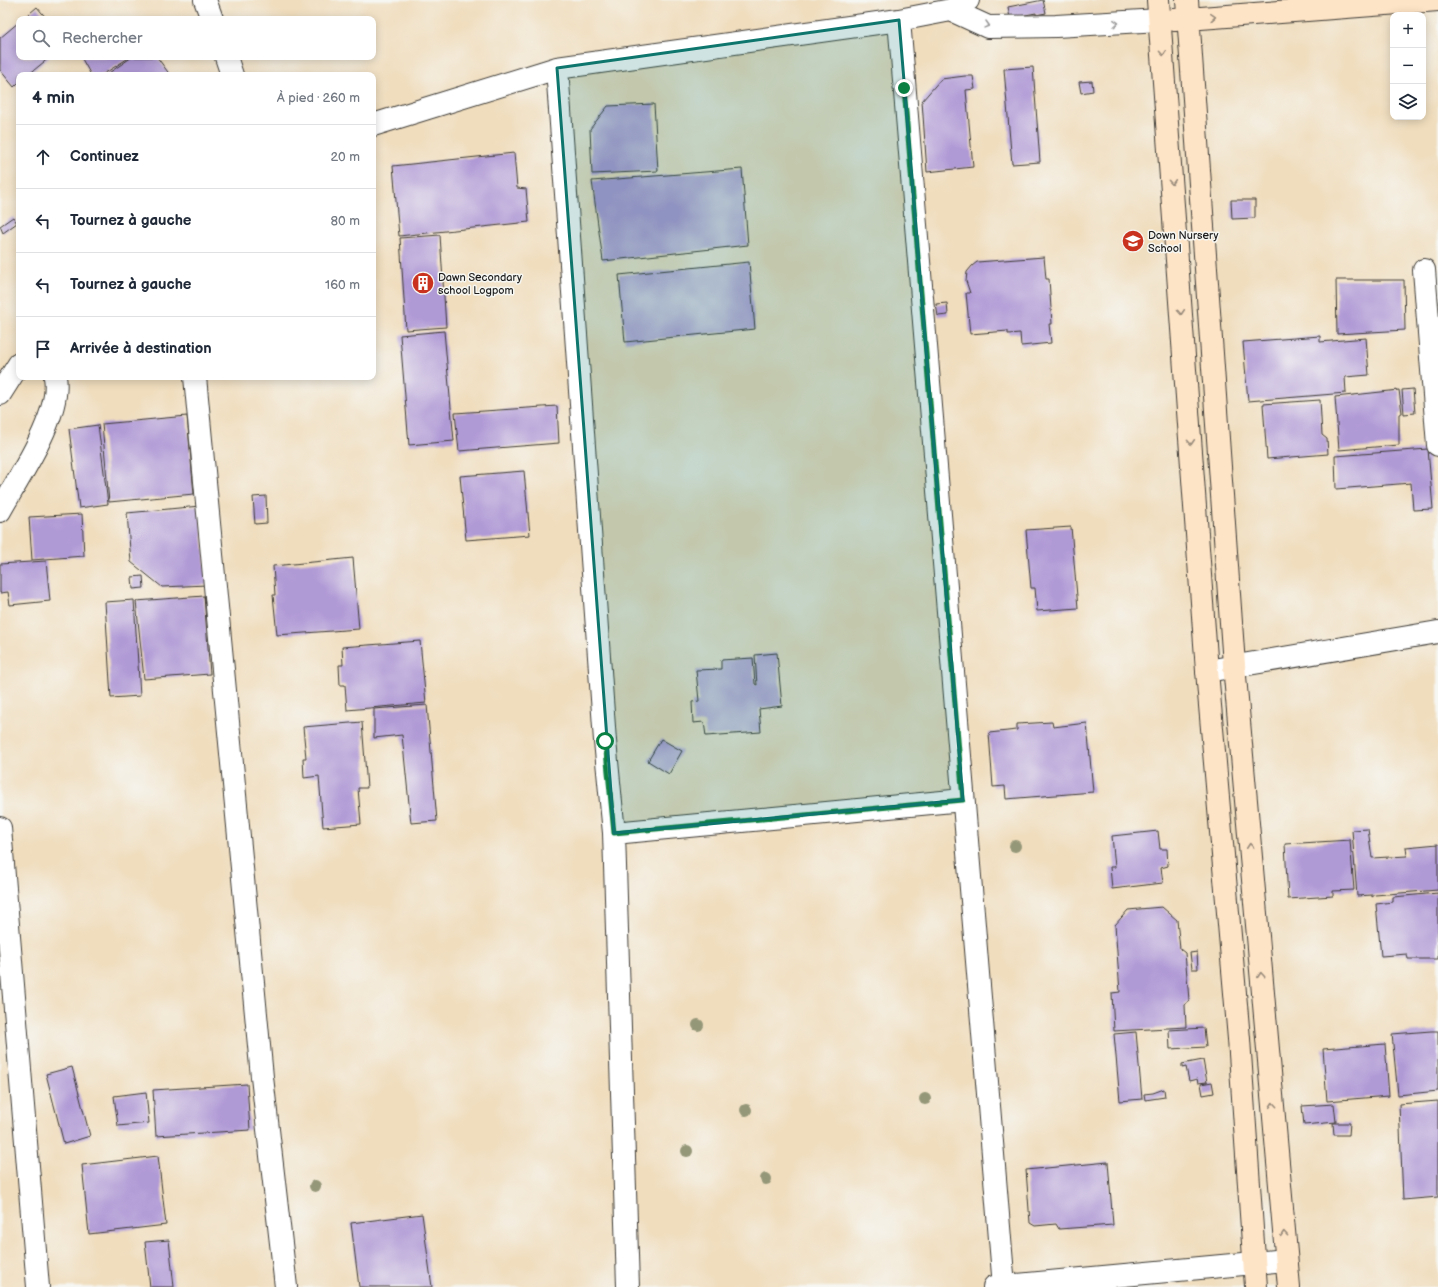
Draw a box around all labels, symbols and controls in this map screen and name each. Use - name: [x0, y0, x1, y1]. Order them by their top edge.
- one-way arrow: [1210, 12, 1216, 21]
- map controls: [1390, 12, 1426, 120]
- button: +: [1390, 12, 1426, 48]
- search box: [16, 16, 376, 60]
- one-way arrow: [1113, 19, 1119, 27]
- one-way arrow: [983, 20, 990, 29]
- icon: search: [30, 27, 52, 49]
- text: Rechercher: [62, 29, 142, 48]
- button: −: [1390, 48, 1426, 84]
- one-way arrow: [1158, 50, 1167, 56]
- route end: [895, 79, 913, 97]
- button: layers: [1390, 84, 1426, 120]
- text: 4 min: [32, 88, 75, 108]
- text: À pied · 260 m: [277, 90, 360, 106]
- icon: ahead: [32, 146, 54, 168]
- text: Continuez: [70, 147, 139, 166]
- text: 20 m: [330, 149, 360, 165]
- one-way arrow: [1168, 179, 1177, 185]
- icon: left: [32, 210, 54, 232]
- text: Tournez à gauche: [70, 211, 191, 230]
- text: 80 m: [331, 213, 360, 229]
- school or university icon: Down Nursery School: [1120, 228, 1146, 254]
- place label: Down Nursery School: [1148, 229, 1218, 255]
- building icon: Dawn Secondary school Logpom: [410, 270, 436, 296]
- place label: Dawn Secondary school Logpom: [438, 271, 522, 297]
- icon: left: [32, 274, 54, 296]
- text: Tournez à gauche: [70, 275, 191, 294]
- text: 160 m: [325, 277, 360, 293]
- one-way arrow: [1177, 309, 1186, 315]
- icon: arrive: [32, 338, 54, 360]
- text: Arrivée à destination: [70, 339, 212, 358]
- one-way arrow: [1186, 439, 1195, 445]
- route start: [596, 732, 614, 750]
- one-way arrow: [1246, 843, 1255, 849]
- one-way arrow: [1257, 972, 1266, 978]
- one-way arrow: [1268, 1102, 1277, 1108]
- one-way arrow: [1280, 1231, 1289, 1237]

